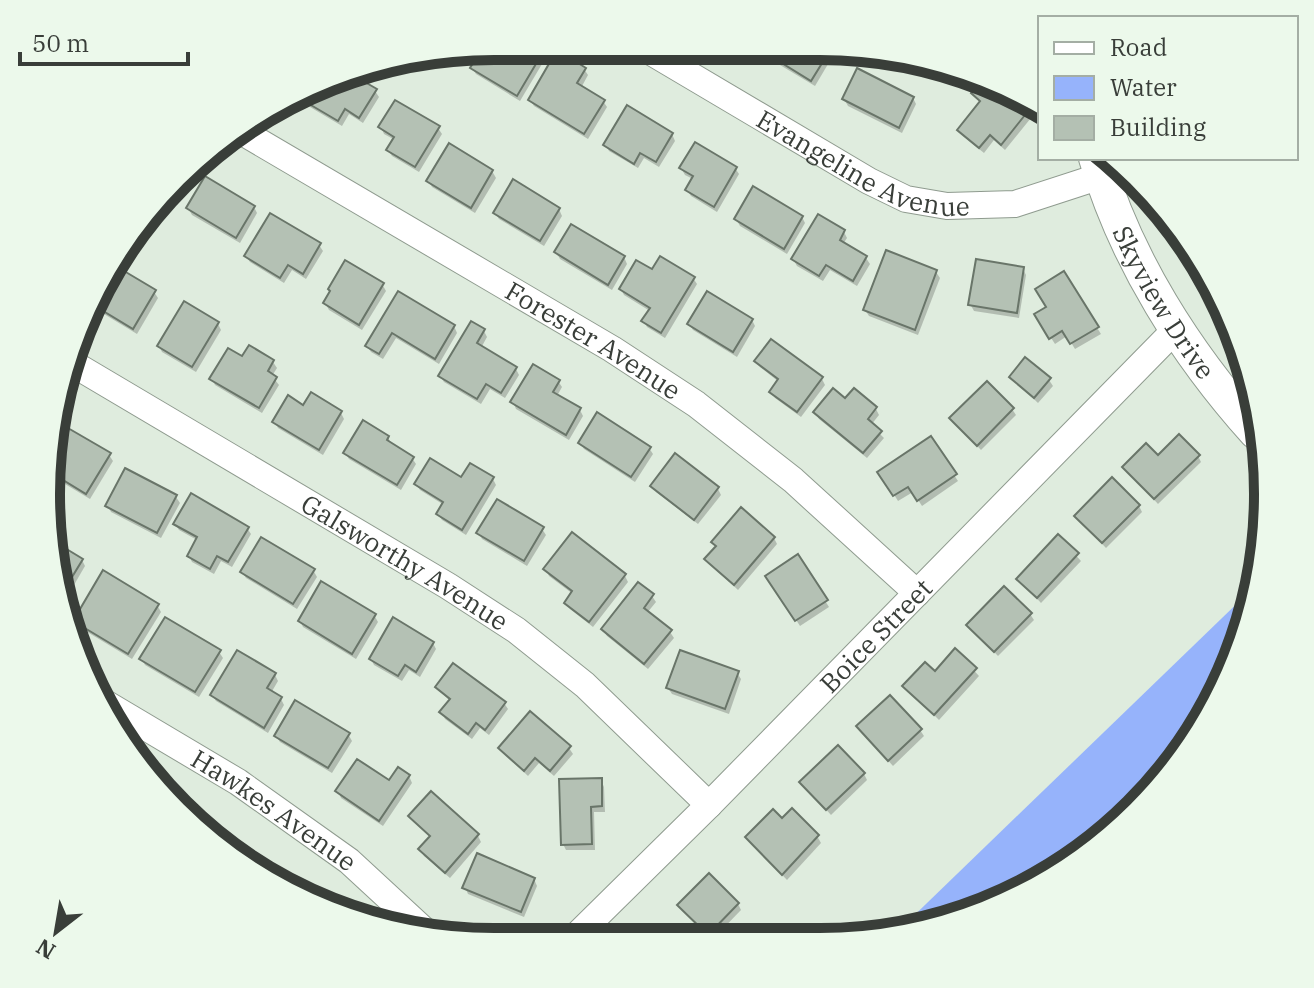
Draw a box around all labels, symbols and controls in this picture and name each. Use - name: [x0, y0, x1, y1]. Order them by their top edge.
- scale bar: [20, 16, 188, 66]
- legend: [1038, 16, 1298, 160]
- text: 50 m: [32, 27, 89, 59]
- text: Road: [1110, 31, 1167, 63]
- text: Water: [1110, 71, 1177, 103]
- street label: Evangeline Avenue: [751, 101, 970, 223]
- text: Building: [1110, 111, 1206, 143]
- street label: Skyview Drive: [1106, 220, 1223, 386]
- street label: Forester Avenue: [499, 273, 688, 407]
- street label: Galsworthy Avenue: [295, 486, 515, 638]
- street label: Boice Street: [812, 571, 939, 700]
- street label: Hawkes Avenue: [185, 741, 364, 878]
- north arrow: [16, 892, 96, 972]
- text: N: [31, 933, 60, 966]

